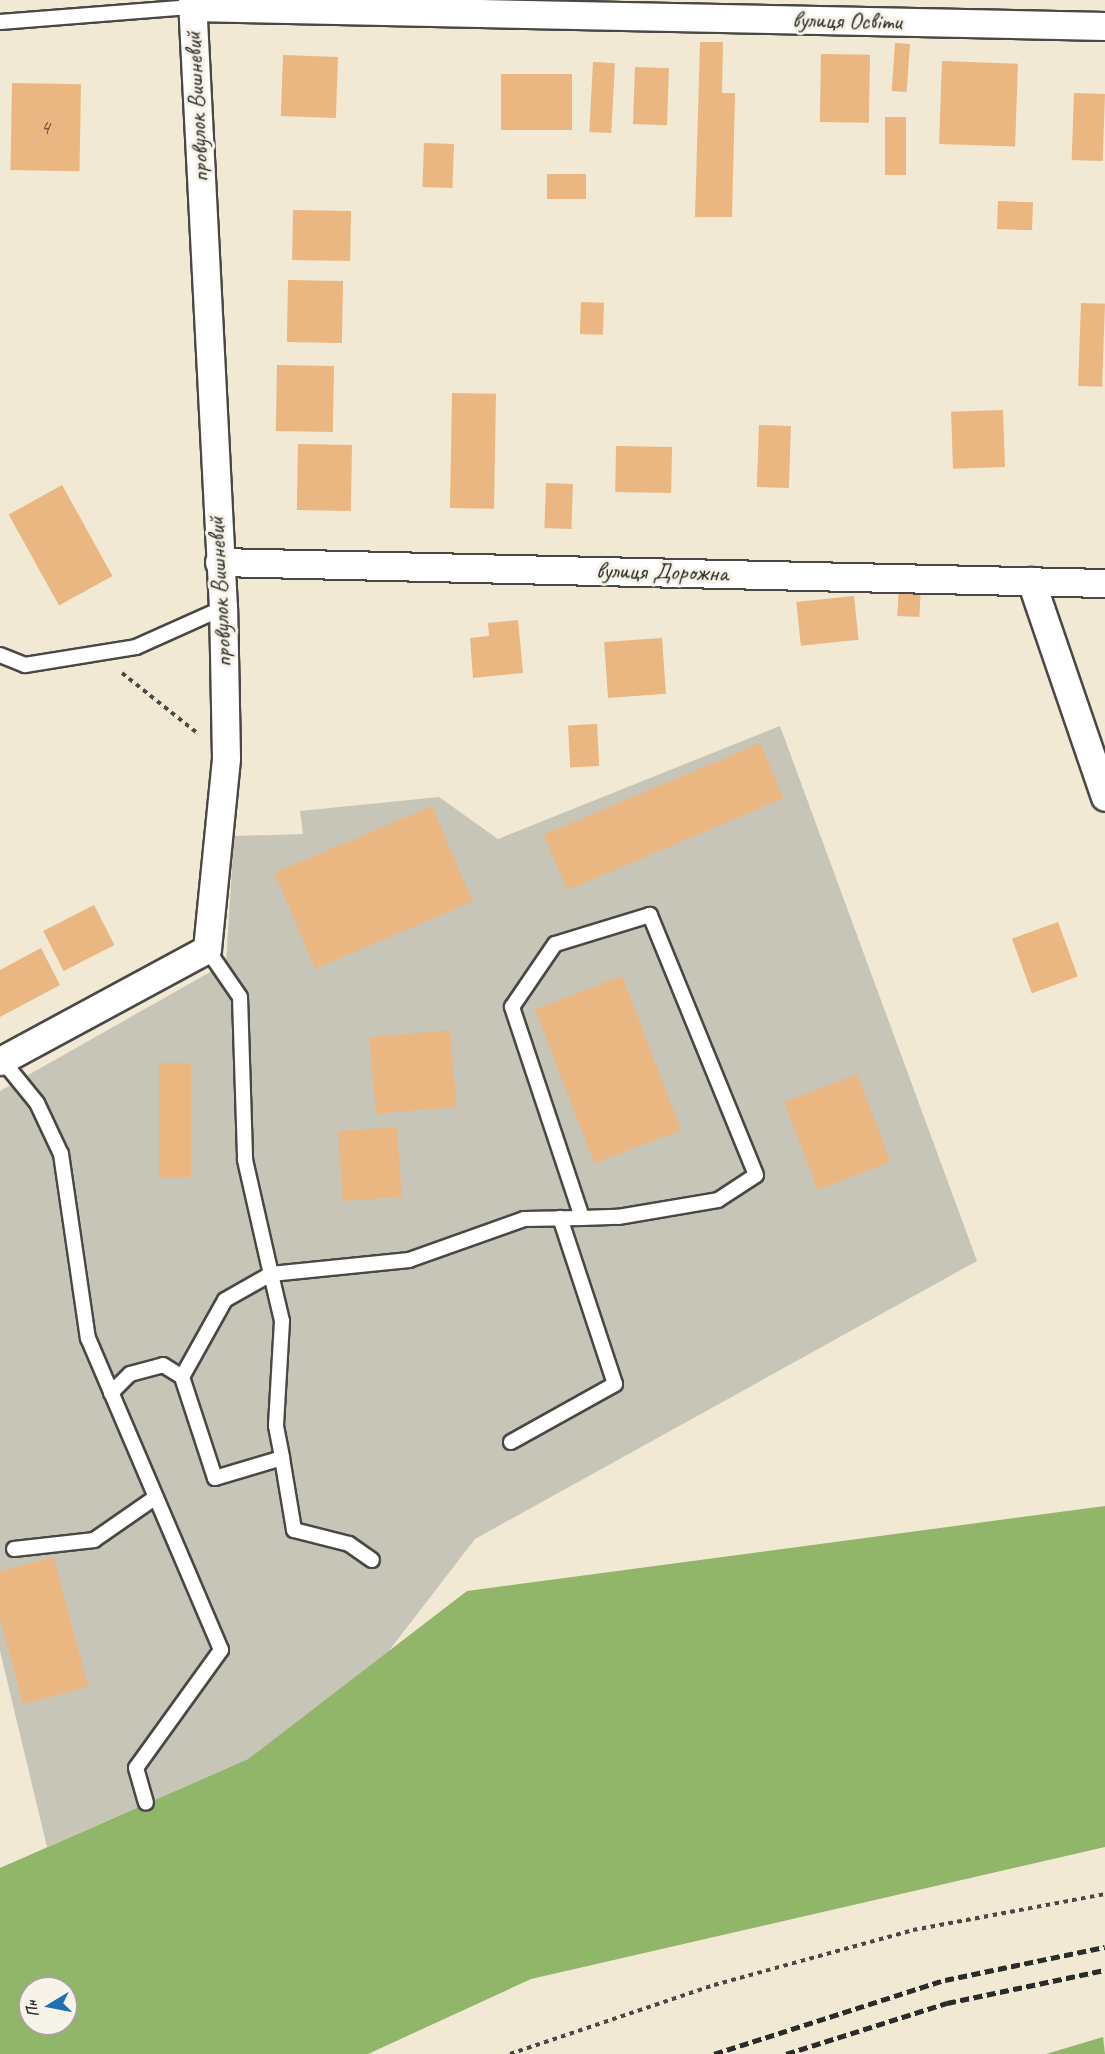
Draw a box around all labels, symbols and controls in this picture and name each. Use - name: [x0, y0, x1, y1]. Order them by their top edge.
- street label: вулиця Освіти: [792, 6, 902, 36]
- street label: провулок Вишневий: [179, 30, 215, 184]
- house number: 4: [40, 114, 50, 140]
- street label: провулок Вишневий: [202, 515, 238, 669]
- street label: вулиця Дорожна: [596, 556, 728, 588]
- north arrow: [18, 1976, 78, 2036]
- text: Пн: [21, 1999, 44, 2019]

